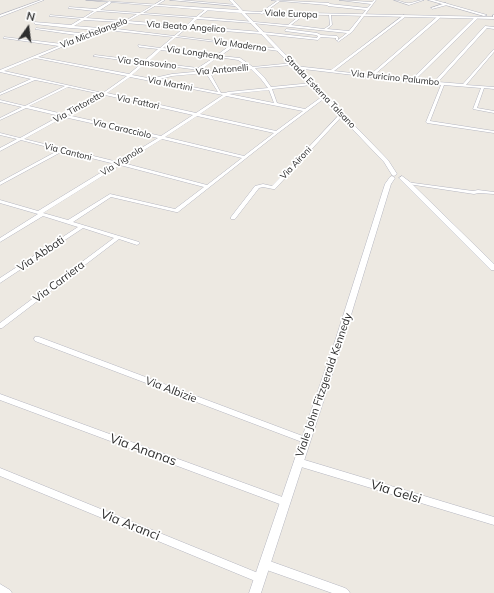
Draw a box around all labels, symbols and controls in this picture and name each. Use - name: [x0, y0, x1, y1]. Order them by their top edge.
- north arrow: [8, 8, 48, 48]
- street label: Viale Europa: [264, 8, 318, 20]
- text: N: [25, 9, 37, 24]
- street label: Via Michelangelo: [59, 15, 129, 51]
- street label: Via Beato Angelico: [146, 19, 226, 35]
- street label: Via Maderno: [213, 36, 267, 54]
- street label: Via Longhena: [166, 44, 224, 62]
- street label: Strada Esterna Talsano: [282, 53, 358, 131]
- street label: Via Sansovino: [117, 55, 177, 71]
- street label: Via Antonelli: [195, 62, 249, 78]
- street label: Via Puricino Palumbo: [350, 68, 440, 88]
- street label: Via Martini: [147, 74, 193, 94]
- street label: Via Tintoretto: [52, 89, 106, 125]
- street label: Via Fattori: [116, 92, 160, 112]
- street label: Via Caracciolo: [92, 117, 152, 141]
- street label: Via Cantoni: [43, 141, 93, 163]
- street label: Via Vignola: [99, 144, 145, 178]
- street label: Via Aironi: [278, 144, 314, 182]
- street label: Via Abbati: [15, 233, 67, 275]
- street label: Via Carriera: [31, 258, 87, 306]
- street label: Viale John Fitzgerald Kennedy: [293, 311, 355, 459]
- street label: Via Albizie: [143, 374, 199, 406]
- street label: Via Ananas: [107, 431, 179, 469]
- street label: Via Gelsi: [369, 477, 423, 507]
- street label: Via Aranci: [98, 506, 162, 544]

